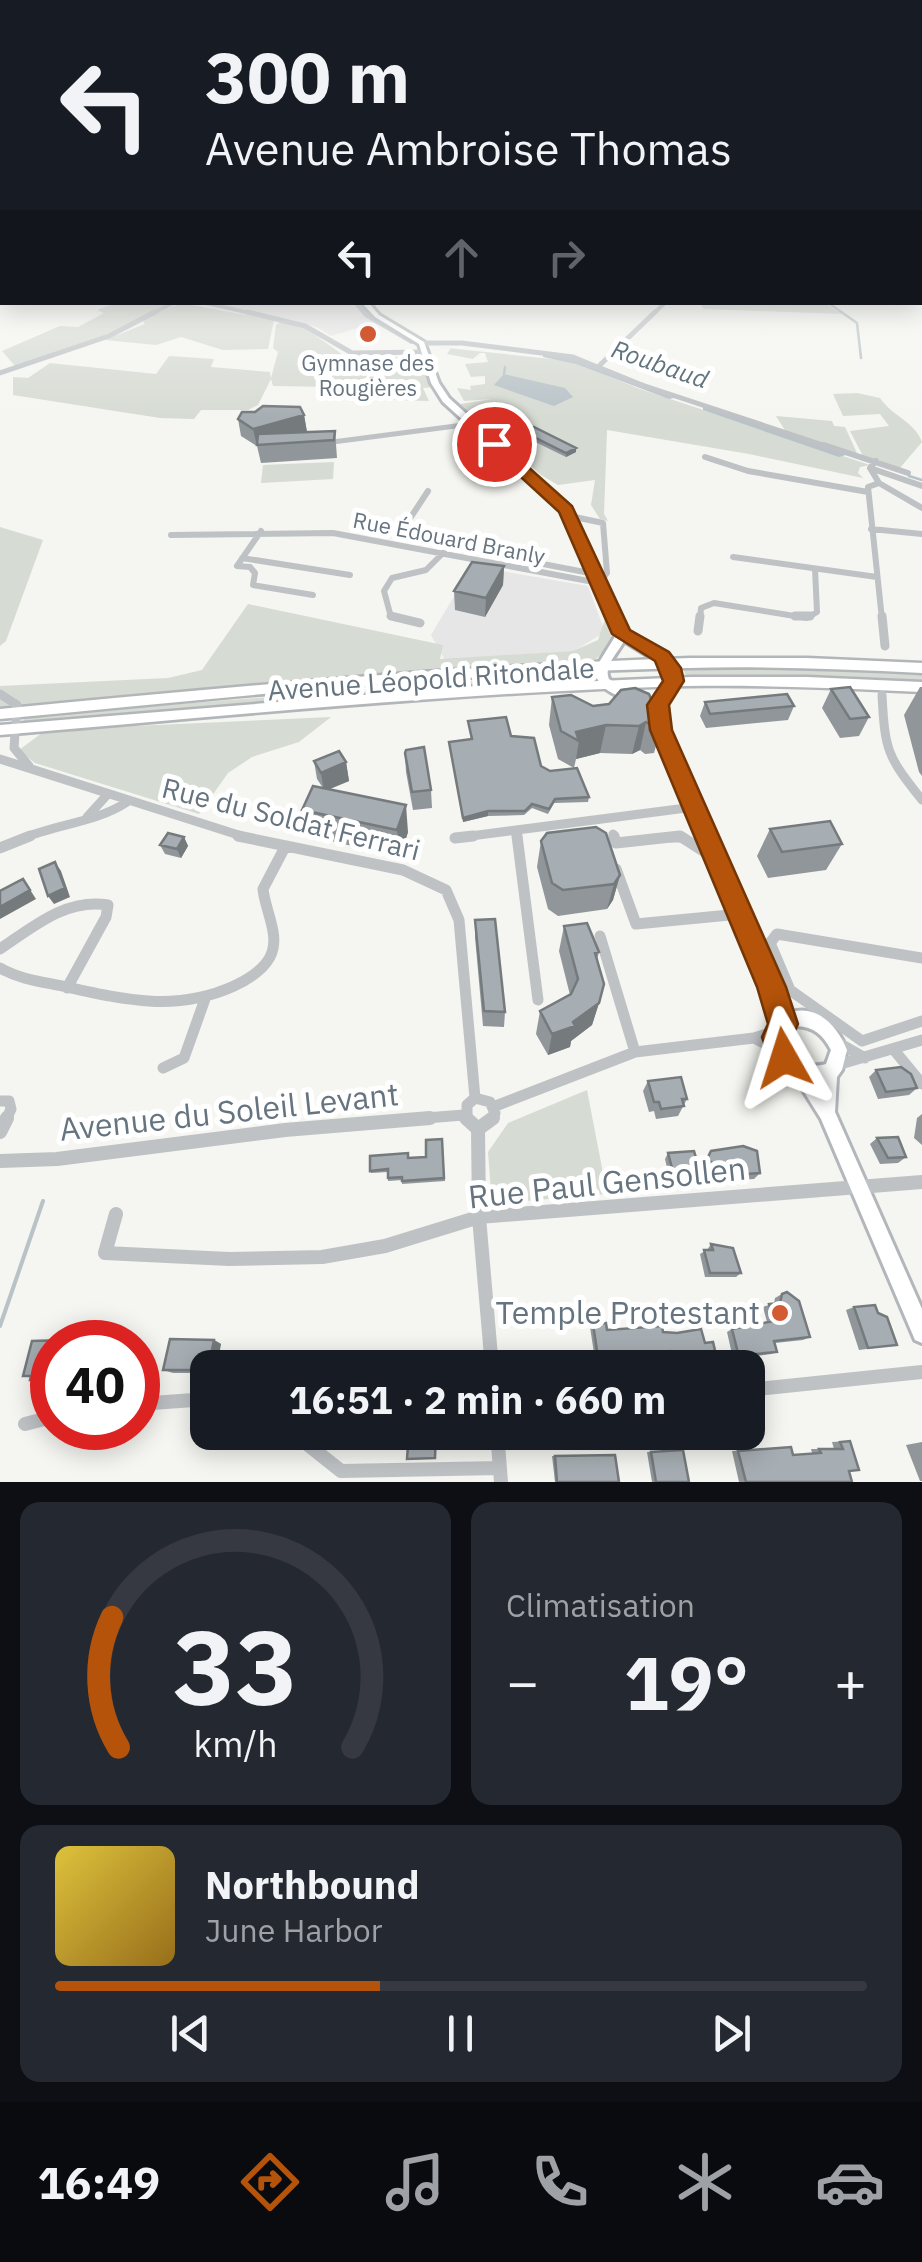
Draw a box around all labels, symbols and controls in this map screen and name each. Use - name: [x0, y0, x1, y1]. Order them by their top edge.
- text: 300 m: [205, 31, 410, 122]
- icon: left: [40, 40, 170, 170]
- text: Avenue Ambroise Thomas: [205, 119, 732, 177]
- icon: left: [329, 230, 384, 285]
- icon: ahead: [434, 230, 489, 285]
- icon: right: [539, 230, 594, 285]
- marker: Gymnase des Rougières: [357, 323, 379, 345]
- water label: Roubaud: [607, 332, 713, 396]
- place label: Gymnase des Rougières: [301, 348, 435, 402]
- pin: [452, 402, 537, 487]
- icon: arrive: [467, 417, 522, 472]
- street label: Rue Édouard Branly: [351, 505, 548, 570]
- street label: Avenue Léopold Ritondale: [266, 649, 596, 708]
- street label: Rue du Soldat Ferrari: [158, 769, 424, 868]
- position arrow: [732, 1006, 836, 1110]
- street label: Avenue du Soleil Levant: [57, 1072, 401, 1150]
- street label: Rue Paul Gensollen: [466, 1147, 748, 1217]
- place label: Temple Protestant: [496, 1291, 760, 1333]
- marker: Temple Protestant: [769, 1302, 791, 1324]
- speed limit sign: 40: [30, 1320, 160, 1450]
- text: 16:51 · 2 min · 660 m: [289, 1375, 666, 1424]
- text: Climatisation: [506, 1584, 695, 1626]
- text: 33: [173, 1598, 298, 1734]
- text: 19°: [624, 1633, 749, 1731]
- text: −: [506, 1646, 539, 1717]
- text: +: [834, 1646, 867, 1717]
- text: km/h: [193, 1720, 278, 1767]
- text: Northbound: [205, 1860, 420, 1909]
- text: June Harbor: [205, 1909, 382, 1951]
- icon: previous: [163, 2006, 218, 2061]
- icon: pause: [433, 2006, 488, 2061]
- icon: next: [704, 2006, 759, 2061]
- icon: directions: [235, 2147, 305, 2217]
- icon: music: [380, 2147, 450, 2217]
- icon: phone: [525, 2147, 595, 2217]
- icon: climate: [670, 2147, 740, 2217]
- icon: car: [815, 2147, 885, 2217]
- text: 16:49: [37, 2153, 160, 2211]

